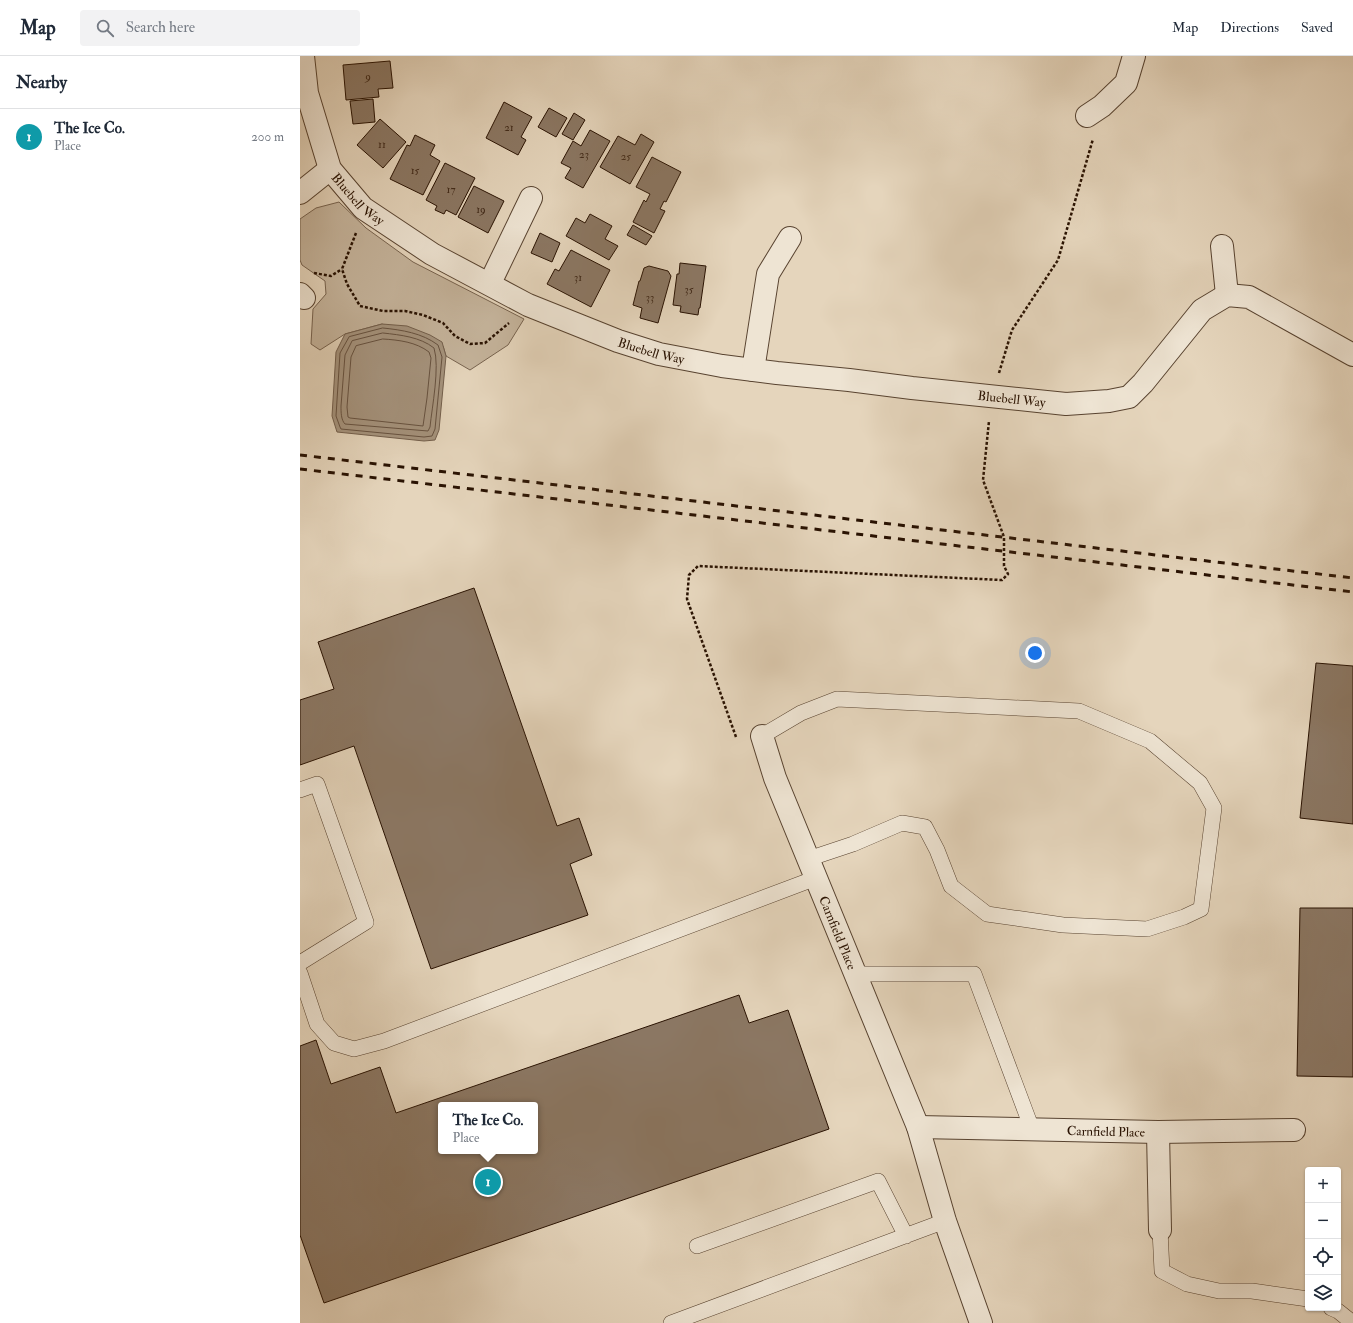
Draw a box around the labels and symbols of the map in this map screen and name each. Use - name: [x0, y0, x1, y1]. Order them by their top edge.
- house number: 9: [364, 70, 371, 83]
- house number: 21: [504, 121, 514, 134]
- house number: 11: [378, 138, 386, 151]
- house number: 23: [579, 148, 589, 161]
- house number: 25: [621, 150, 631, 163]
- house number: 15: [411, 164, 420, 177]
- street label: Bluebell Way: [328, 170, 387, 230]
- house number: 17: [447, 183, 455, 196]
- house number: 19: [476, 203, 486, 216]
- house number: 31: [574, 271, 582, 284]
- house number: 35: [684, 283, 694, 296]
- house number: 33: [646, 291, 654, 304]
- street label: Bluebell Way: [616, 335, 686, 369]
- street label: Bluebell Way: [977, 388, 1047, 412]
- your location: [1025, 643, 1045, 663]
- street label: Carnfield Place: [815, 894, 860, 973]
- street label: Carnfield Place: [1067, 1123, 1146, 1141]
- pin: 1: [475, 1167, 501, 1197]

